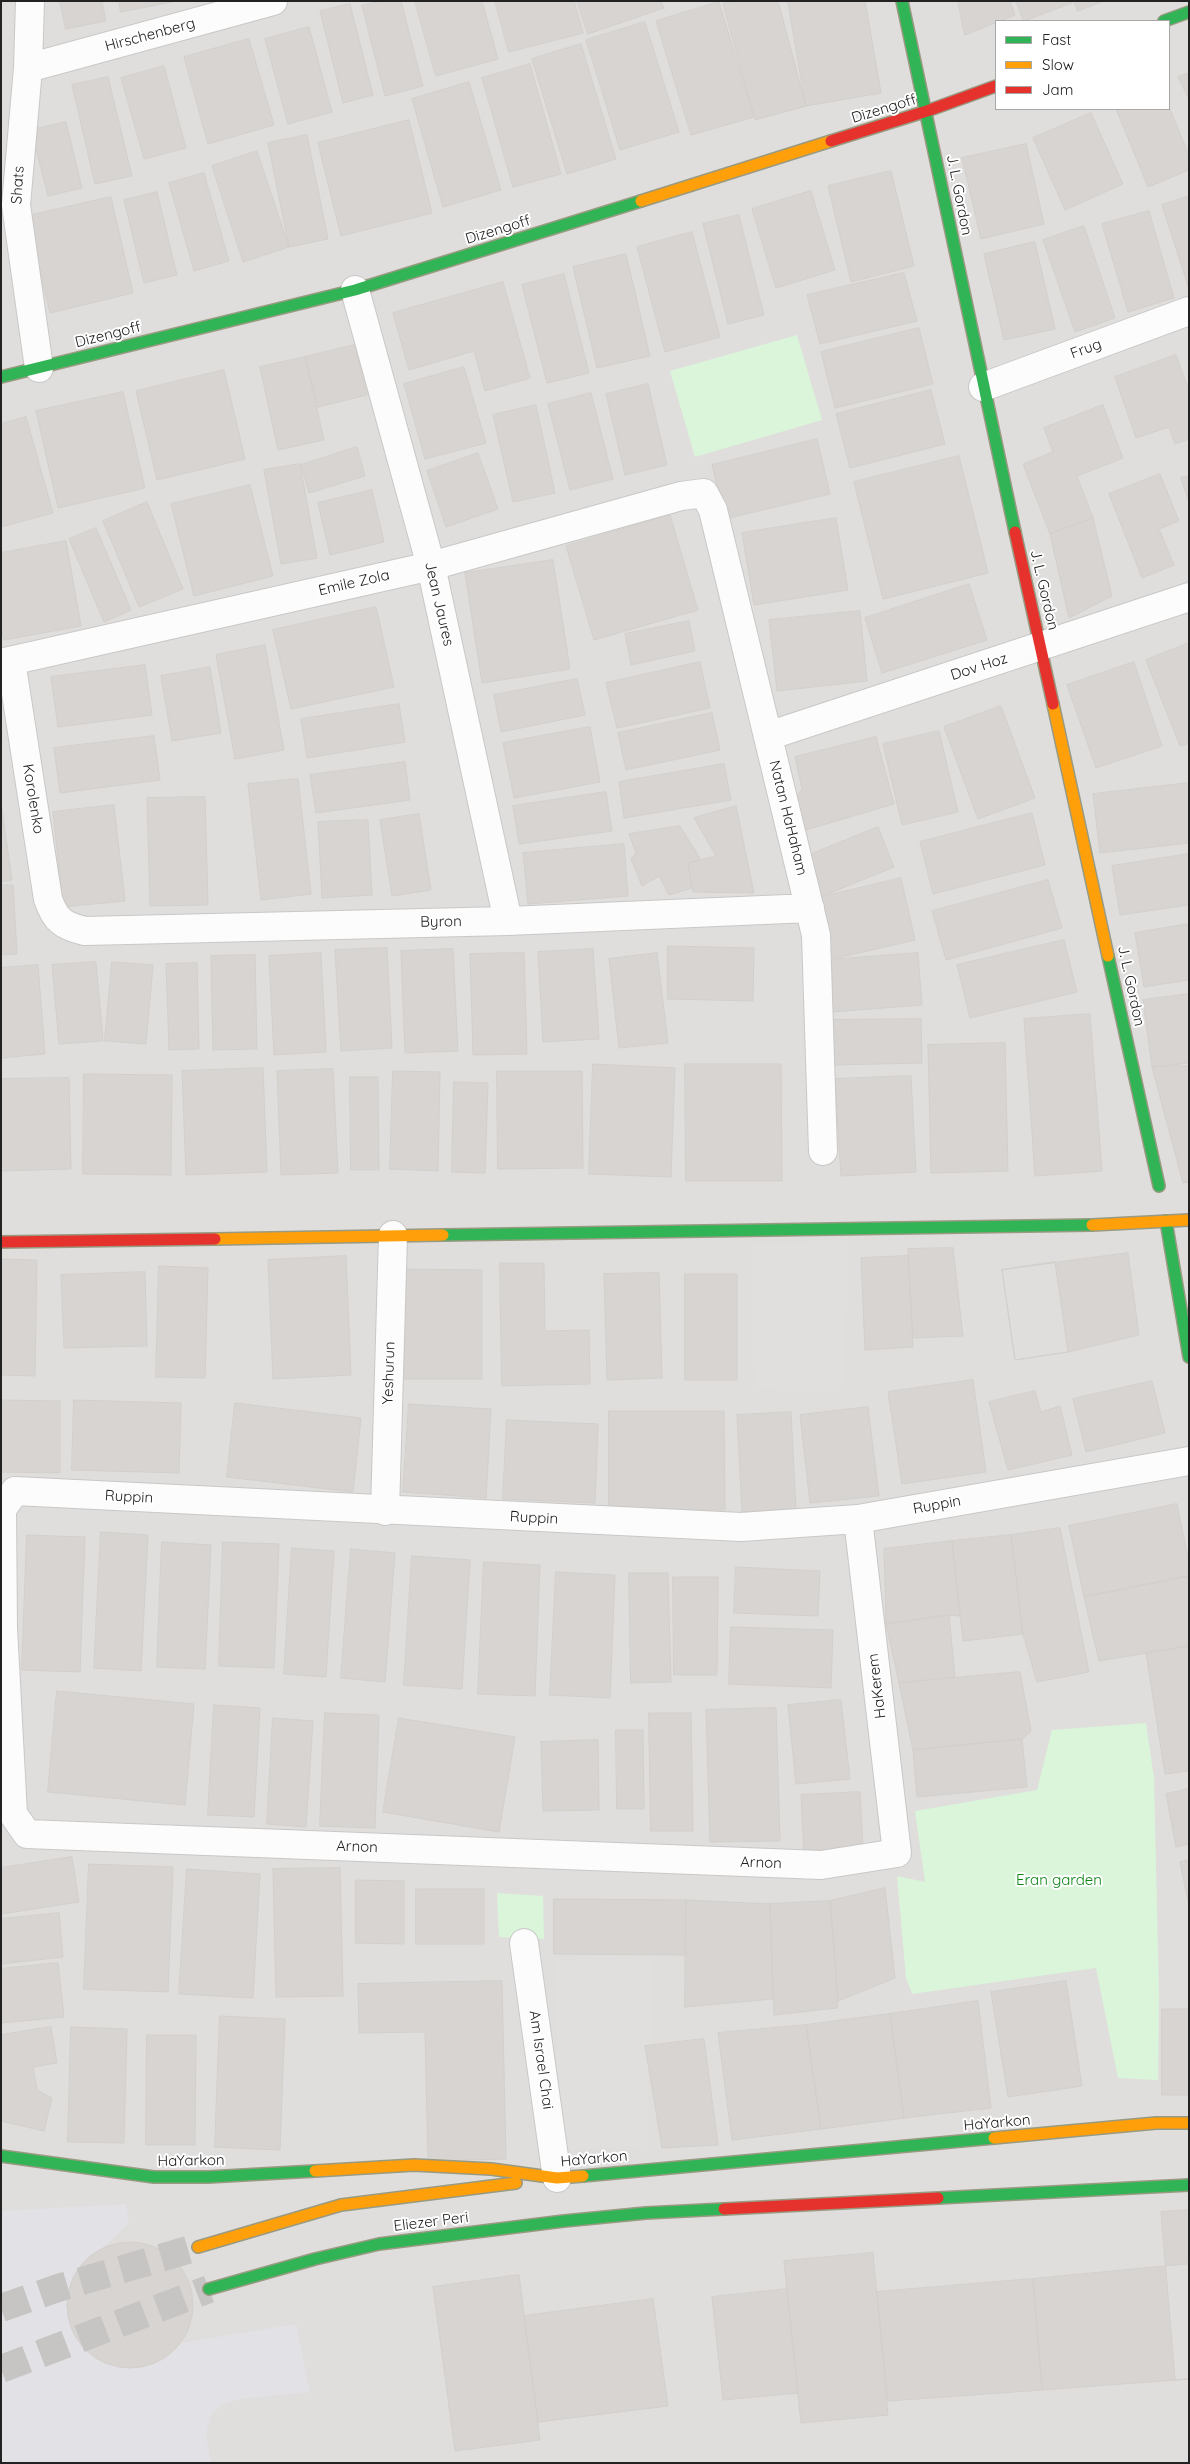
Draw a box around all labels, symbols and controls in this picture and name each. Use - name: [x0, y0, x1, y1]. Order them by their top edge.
- street label: Hirschenberg: [103, 14, 197, 56]
- legend: [995, 20, 1170, 110]
- text: Fast: [1042, 30, 1071, 49]
- text: Slow: [1042, 55, 1074, 74]
- text: Jam: [1042, 80, 1073, 99]
- street label: Dizengoff: [849, 91, 919, 127]
- street label: J. L. Gordon: [942, 153, 976, 237]
- street label: Shats: [8, 165, 28, 205]
- street label: Dizengoff: [463, 212, 533, 248]
- street label: Dizengoff: [73, 318, 143, 352]
- street label: Frug: [1068, 335, 1104, 363]
- street label: J. L. Gordon: [1026, 548, 1062, 632]
- street label: Jean Jaures: [421, 560, 457, 648]
- street label: Emile Zola: [317, 566, 391, 600]
- street label: Dov Hoz: [948, 649, 1010, 685]
- street label: Natan HaHaham: [765, 759, 811, 877]
- street label: Korolenko: [19, 763, 47, 835]
- street label: Byron: [420, 913, 462, 931]
- street label: J. L. Gordon: [1114, 944, 1148, 1028]
- street label: Yeshurun: [379, 1341, 399, 1405]
- street label: Ruppin: [104, 1487, 154, 1507]
- street label: Ruppin: [912, 1492, 962, 1518]
- street label: Ruppin: [509, 1508, 559, 1528]
- street label: HaKerem: [864, 1652, 890, 1720]
- street label: Arnon: [336, 1837, 378, 1857]
- street label: Arnon: [740, 1853, 782, 1873]
- park label: Eran garden: [1016, 1871, 1102, 1889]
- street label: Am Israel Chai: [525, 2009, 557, 2111]
- street label: HaYarkon: [963, 2111, 1031, 2135]
- street label: HaYarkon: [560, 2147, 628, 2171]
- street label: HaYarkon: [157, 2151, 225, 2171]
- street label: Eliezer Peri: [393, 2208, 469, 2236]

